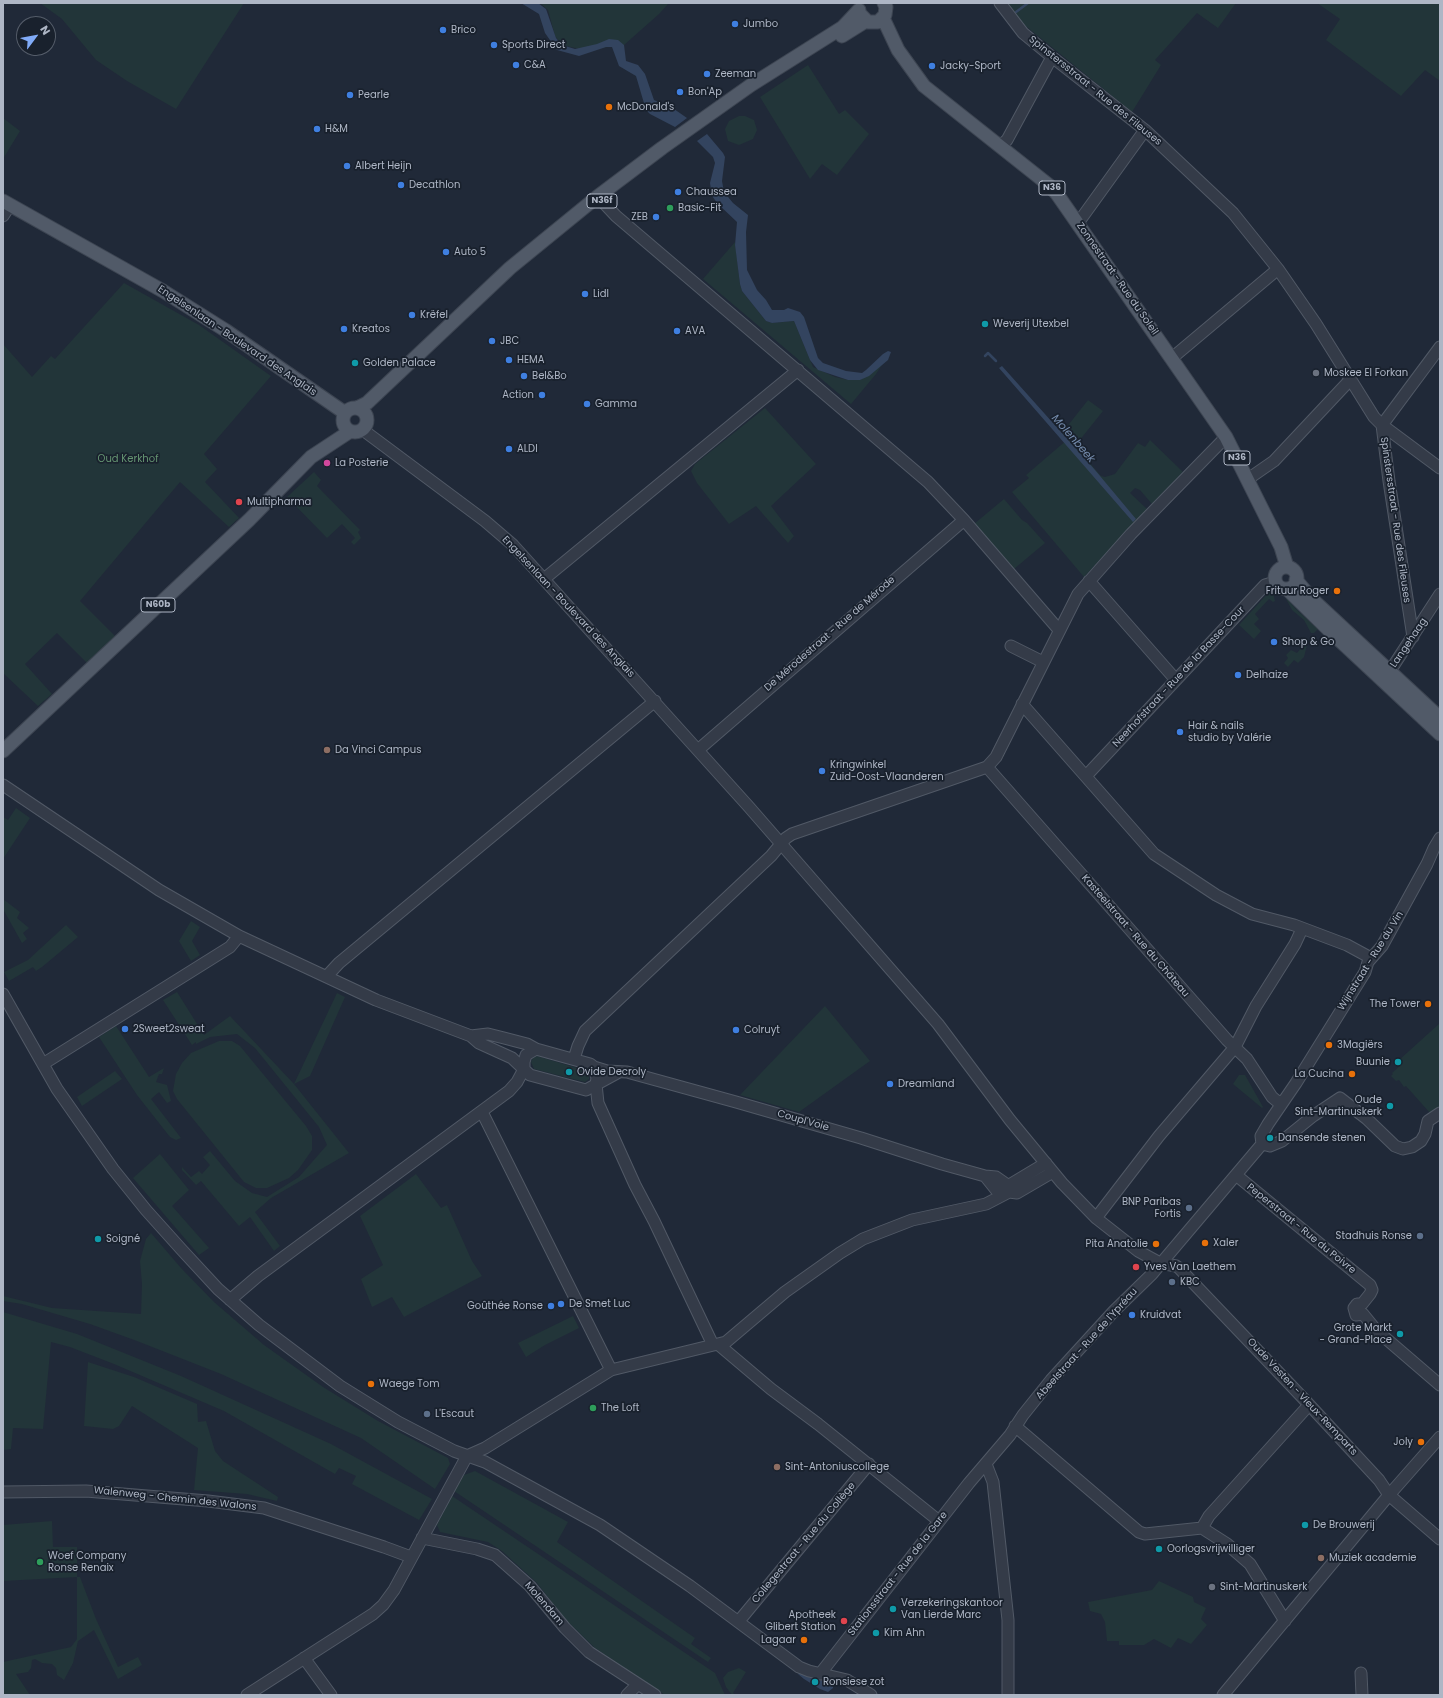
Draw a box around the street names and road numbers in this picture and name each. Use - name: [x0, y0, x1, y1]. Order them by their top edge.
- street label: Spinstersstraat - Rue des Fileuses: [1026, 34, 1164, 148]
- road number: N36: [1039, 181, 1065, 195]
- road number: N36f: [587, 194, 617, 208]
- street label: Zonnestraat - Rue du Soleil: [1074, 220, 1160, 338]
- street label: Engelsenlaan - Boulevard des Anglais: [155, 283, 319, 399]
- street label: Spinstersstraat - Rue des Fileuses: [1377, 436, 1413, 604]
- road number: N36: [1224, 451, 1250, 465]
- street label: Engelsenlaan - Boulevard des Anglais: [499, 534, 637, 680]
- street label: De Mérodestraat - Rue de Mérode: [762, 574, 898, 694]
- road number: N60b: [141, 598, 175, 612]
- street label: Neerhofstraat - Rue de la Basse-Cour: [1111, 604, 1247, 750]
- street label: Langehaag: [1388, 616, 1430, 670]
- street label: Kasteelstraat - Rue du Château: [1079, 872, 1191, 1000]
- street label: Wijnstraat - Rue du Vin: [1336, 909, 1406, 1013]
- street label: Coupl'Voie: [776, 1108, 830, 1134]
- street label: Peperstraat - Rue du Poivre: [1244, 1181, 1358, 1277]
- street label: Abeelstraat - Rue de l'Ypréau: [1034, 1286, 1140, 1402]
- street label: Oude Vesten - Vieux-Remparts: [1244, 1336, 1360, 1458]
- street label: Collegestraat - Rue du Collège: [750, 1480, 858, 1606]
- street label: Walenweg - Chemin des Walons: [93, 1484, 257, 1514]
- street label: Stationsstraat - Rue de la Gare: [846, 1509, 950, 1639]
- street label: Molendam: [522, 1580, 566, 1628]

